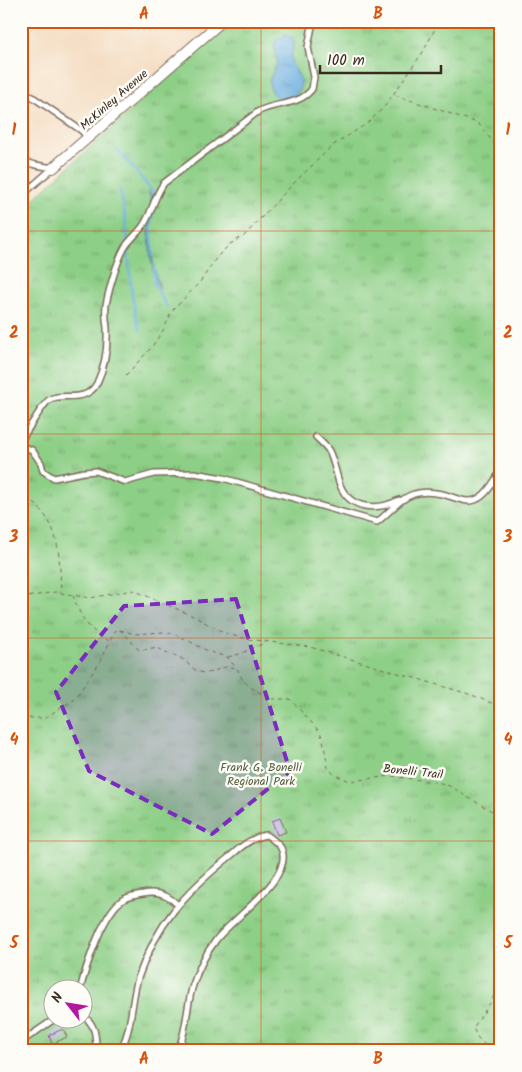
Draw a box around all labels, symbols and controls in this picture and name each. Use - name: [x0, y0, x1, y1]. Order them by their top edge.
- text: A: [139, 2, 149, 27]
- text: B: [373, 2, 383, 27]
- scale bar: [320, 42, 441, 74]
- text: 100 m: [327, 49, 365, 73]
- street label: McKinley Avenue: [76, 64, 153, 135]
- text: 1: [12, 118, 17, 143]
- text: 1: [506, 118, 511, 143]
- text: 2: [9, 321, 19, 346]
- text: 2: [503, 321, 513, 346]
- text: 3: [9, 525, 19, 550]
- text: 3: [503, 525, 513, 550]
- text: 4: [10, 728, 19, 753]
- text: 4: [504, 728, 513, 753]
- park label: Frank G. Bonelli Regional Park: [220, 758, 303, 791]
- street label: Bonelli Trail: [382, 759, 444, 785]
- text: 5: [9, 931, 20, 956]
- text: 5: [503, 931, 514, 956]
- north arrow: [42, 980, 92, 1030]
- text: N: [46, 988, 70, 1007]
- text: A: [139, 1047, 149, 1072]
- text: B: [373, 1047, 383, 1072]

